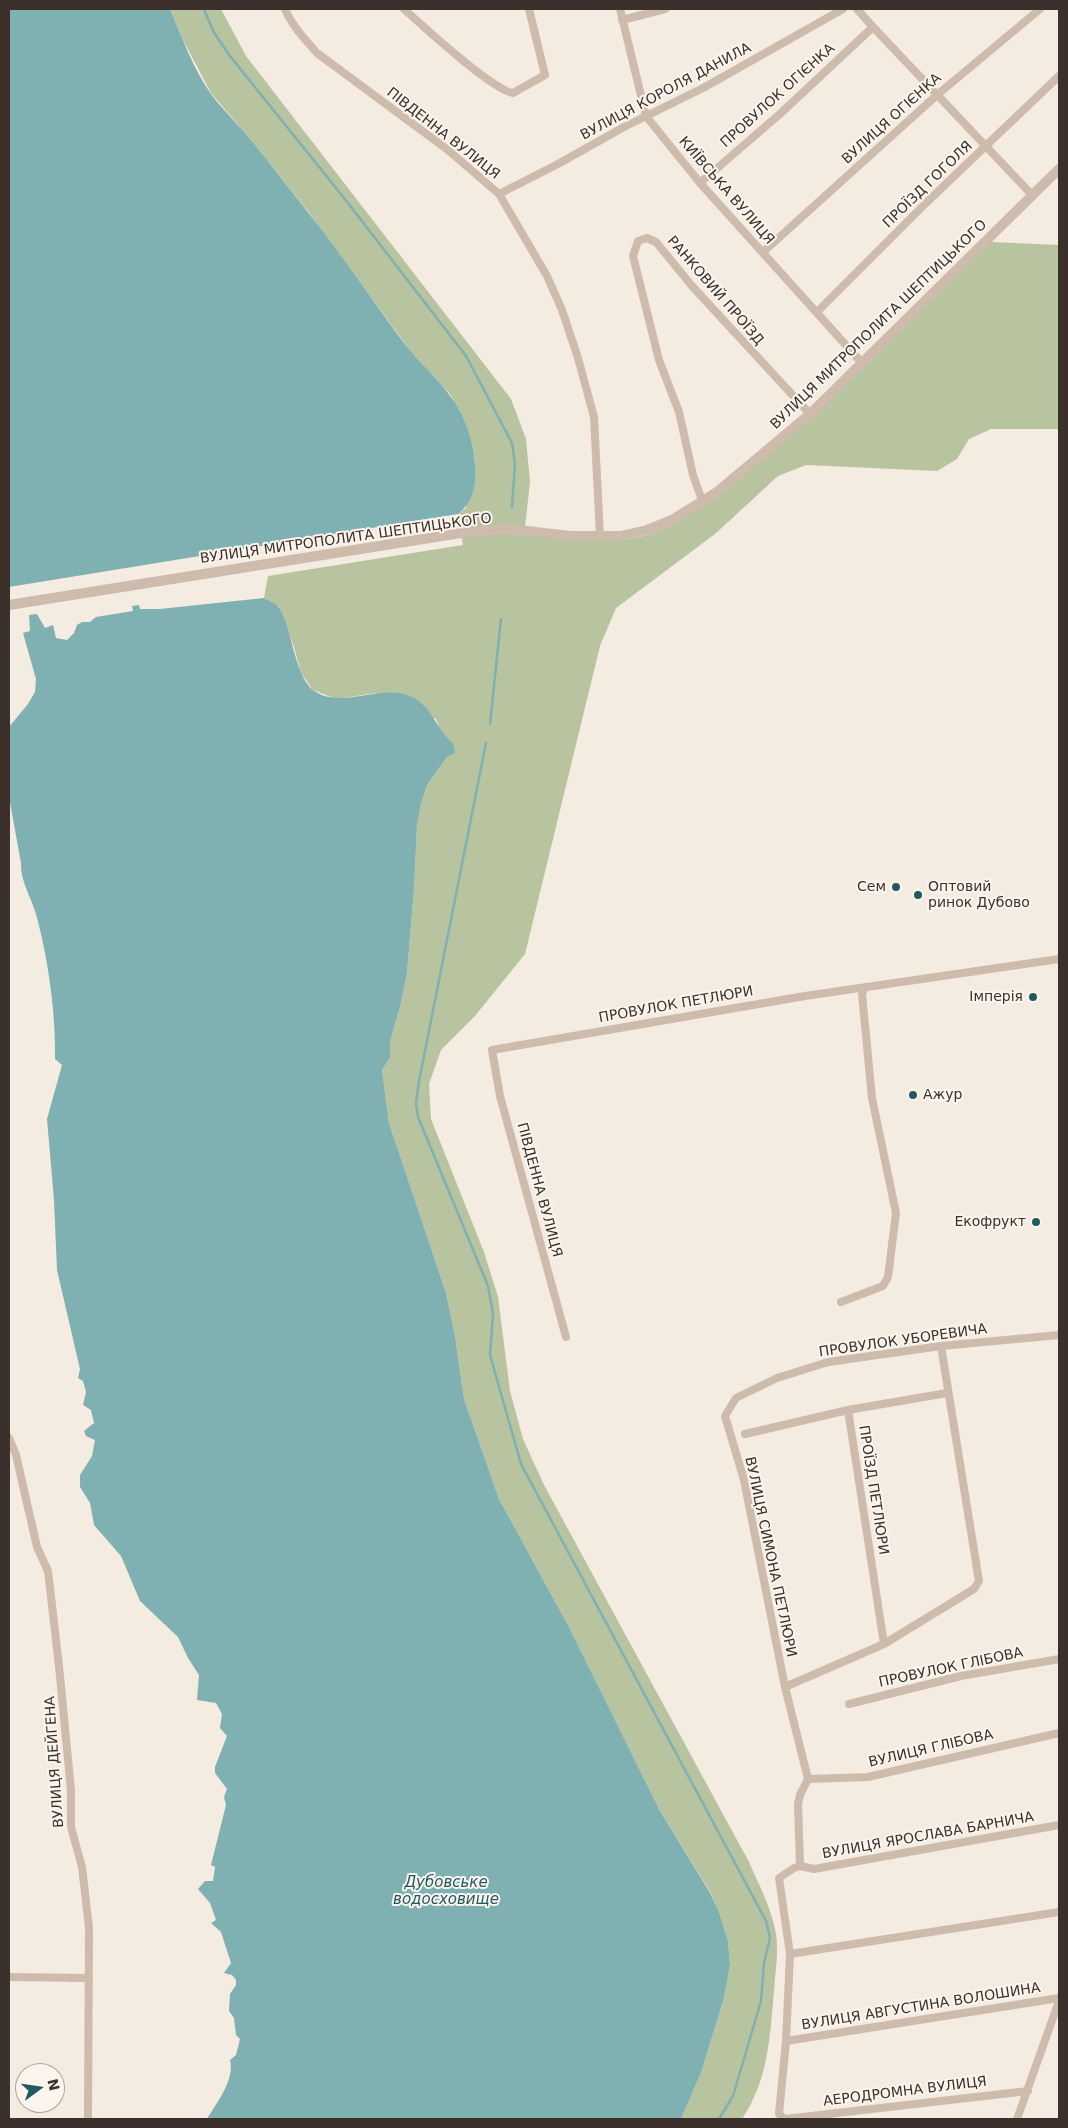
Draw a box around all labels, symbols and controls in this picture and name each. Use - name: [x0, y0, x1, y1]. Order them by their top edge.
- street label: ВУЛИЦЯ КОРОЛЯ ДАНИЛА: [578, 40, 754, 144]
- street label: ПРОВУЛОК ОГІЄНКА: [718, 40, 838, 152]
- street label: ВУЛИЦЯ ОГІЄНКА: [839, 70, 945, 168]
- street label: ПІВДЕННА ВУЛИЦЯ: [383, 85, 503, 183]
- street label: КИЇВСЬКА ВУЛИЦЯ: [675, 134, 777, 248]
- street label: ПРОЇЗД ГОГОЛЯ: [880, 138, 976, 232]
- street label: ВУЛИЦЯ МИТРОПОЛИТА ШЕПТИЦЬКОГО: [767, 217, 991, 433]
- street label: РАНКОВИЙ ПРОЇЗД: [663, 233, 767, 349]
- street label: ВУЛИЦЯ МИТРОПОЛИТА ШЕПТИЦЬКОГО: [199, 510, 493, 568]
- place label: Сем: [857, 879, 886, 895]
- place label: Оптовий ринок Дубово: [928, 879, 1030, 912]
- marker: Сем: [890, 881, 902, 893]
- marker: Оптовий ринок Дубово: [912, 889, 924, 901]
- street label: ПРОВУЛОК ПЕТЛЮРИ: [597, 983, 755, 1027]
- place label: Імперія: [969, 989, 1023, 1005]
- marker: Імперія: [1027, 991, 1039, 1003]
- place label: Ажур: [923, 1087, 962, 1103]
- marker: Ажур: [907, 1089, 919, 1101]
- street label: ПІВДЕННА ВУЛИЦЯ: [513, 1121, 565, 1259]
- place label: Екофрукт: [954, 1214, 1026, 1230]
- marker: Екофрукт: [1030, 1216, 1042, 1228]
- street label: ПРОВУЛОК УБОРЕВИЧА: [818, 1321, 988, 1361]
- street label: ПРОЇЗД ПЕТЛЮРИ: [854, 1424, 892, 1556]
- street label: ВУЛИЦЯ СИМОНА ПЕТЛЮРИ: [741, 1455, 799, 1659]
- street label: ПРОВУЛОК ГЛІБОВА: [877, 1644, 1025, 1692]
- street label: ВУЛИЦЯ ДЕЙГЕНА: [42, 1696, 68, 1828]
- street label: ВУЛИЦЯ ГЛІБОВА: [867, 1727, 995, 1771]
- street label: ВУЛИЦЯ ЯРОСЛАВА БАРНИЧА: [821, 1809, 1035, 1863]
- water label: Дубовське водосховище: [393, 1874, 499, 1909]
- street label: ВУЛИЦЯ АВГУСТИНА ВОЛОШИНА: [800, 1980, 1042, 2034]
- north arrow: [15, 2063, 65, 2113]
- street label: АЕРОДРОМНА ВУЛИЦЯ: [822, 2074, 988, 2110]
- text: N: [44, 2077, 63, 2092]

